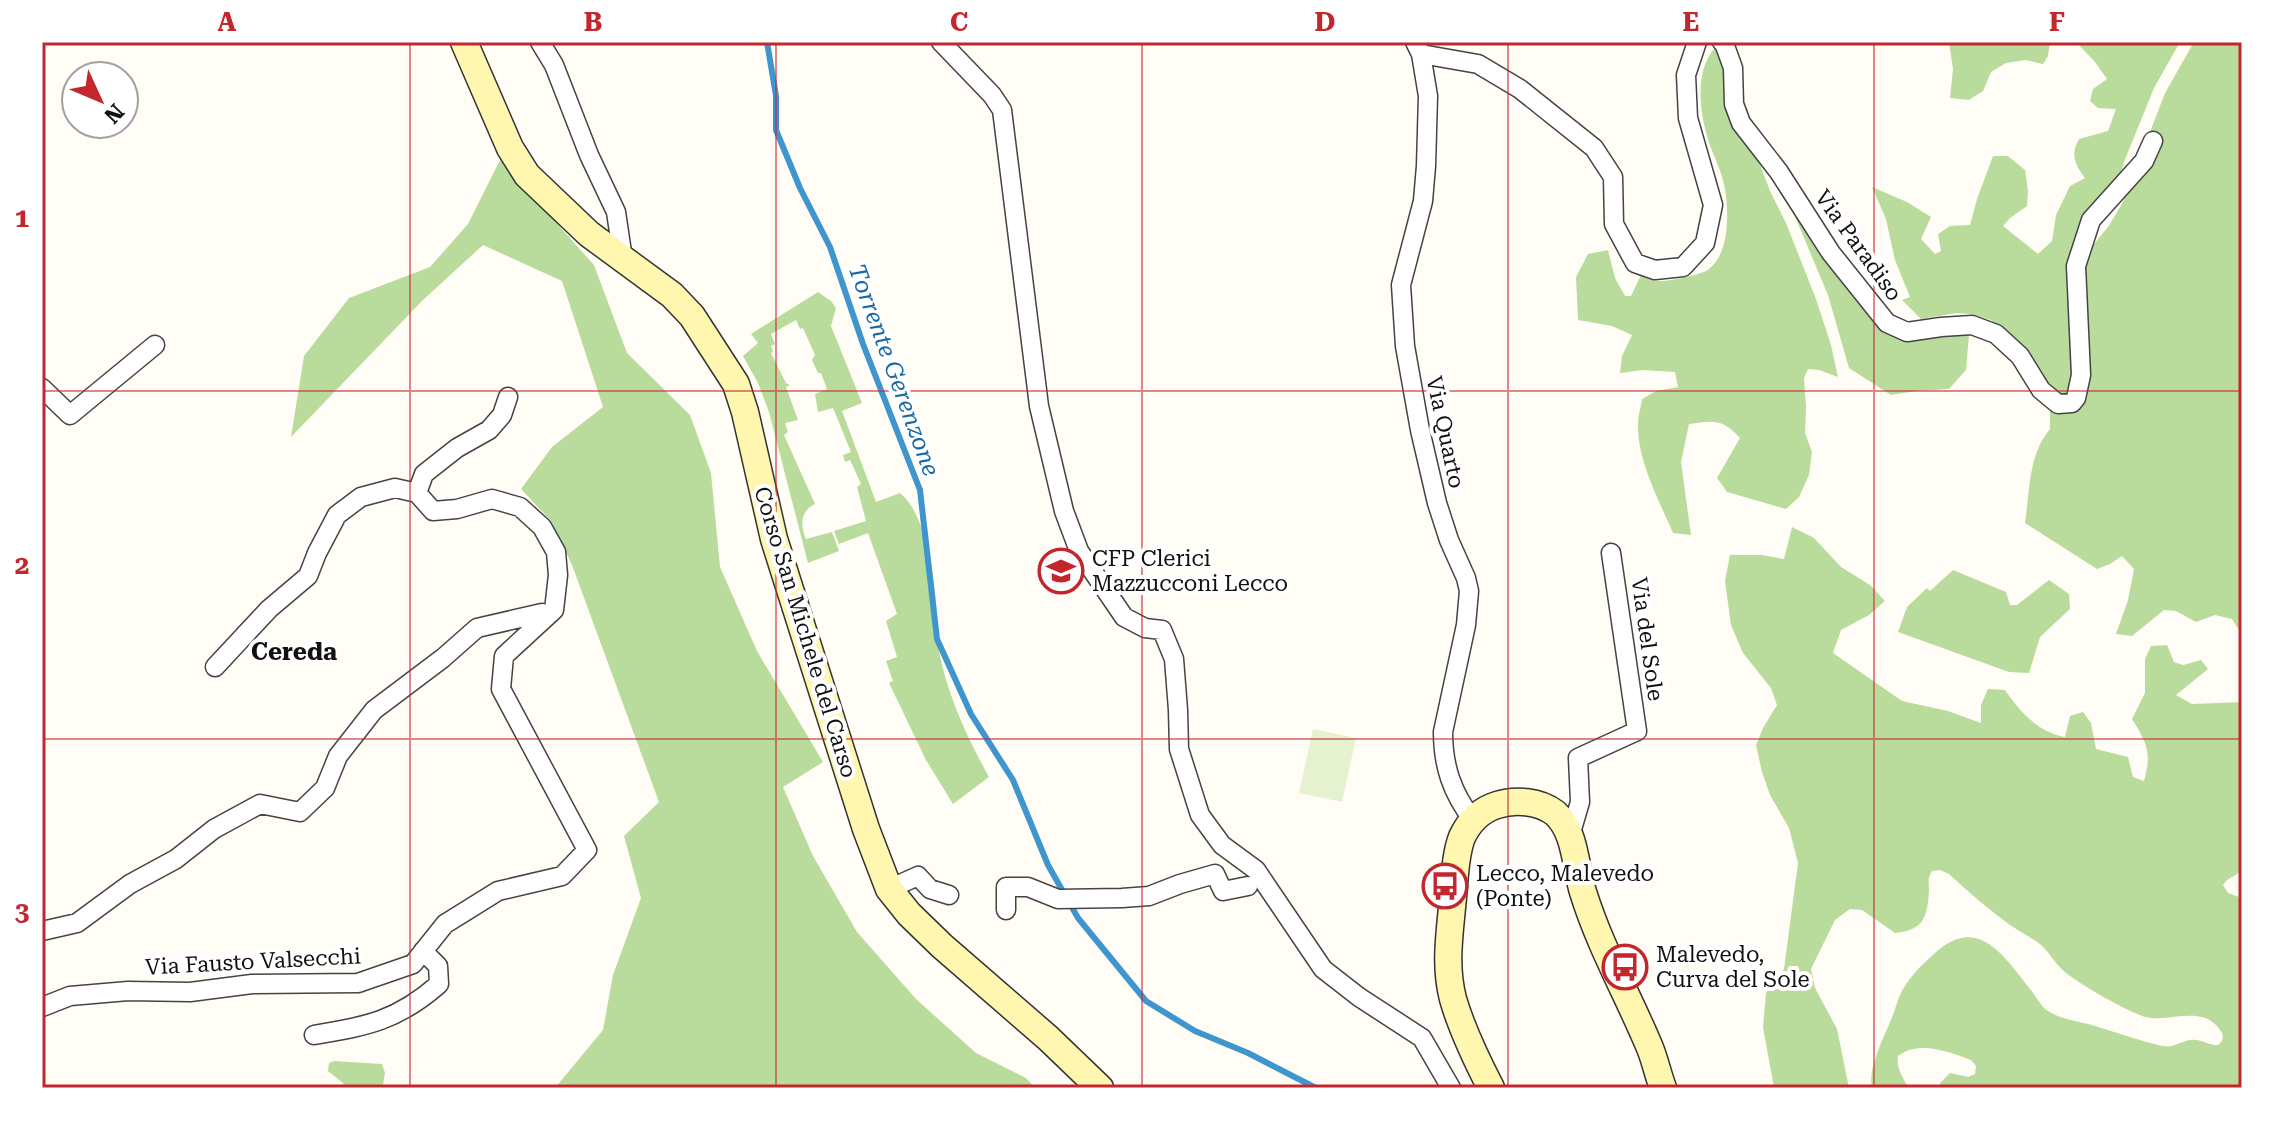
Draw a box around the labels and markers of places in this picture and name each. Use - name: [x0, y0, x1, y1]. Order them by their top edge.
- place label: CFP Clerici Mazzucconi Lecco: [1092, 546, 1288, 596]
- school or university icon: CFP Clerici Mazzucconi Lecco: [1037, 547, 1085, 595]
- place label: Lecco, Malevedo (Ponte): [1476, 861, 1654, 911]
- bus stop icon: Lecco, Malevedo (Ponte): [1421, 862, 1469, 910]
- place label: Malevedo, Curva del Sole: [1656, 942, 1810, 992]
- bus stop icon: Malevedo, Curva del Sole: [1601, 943, 1649, 991]

